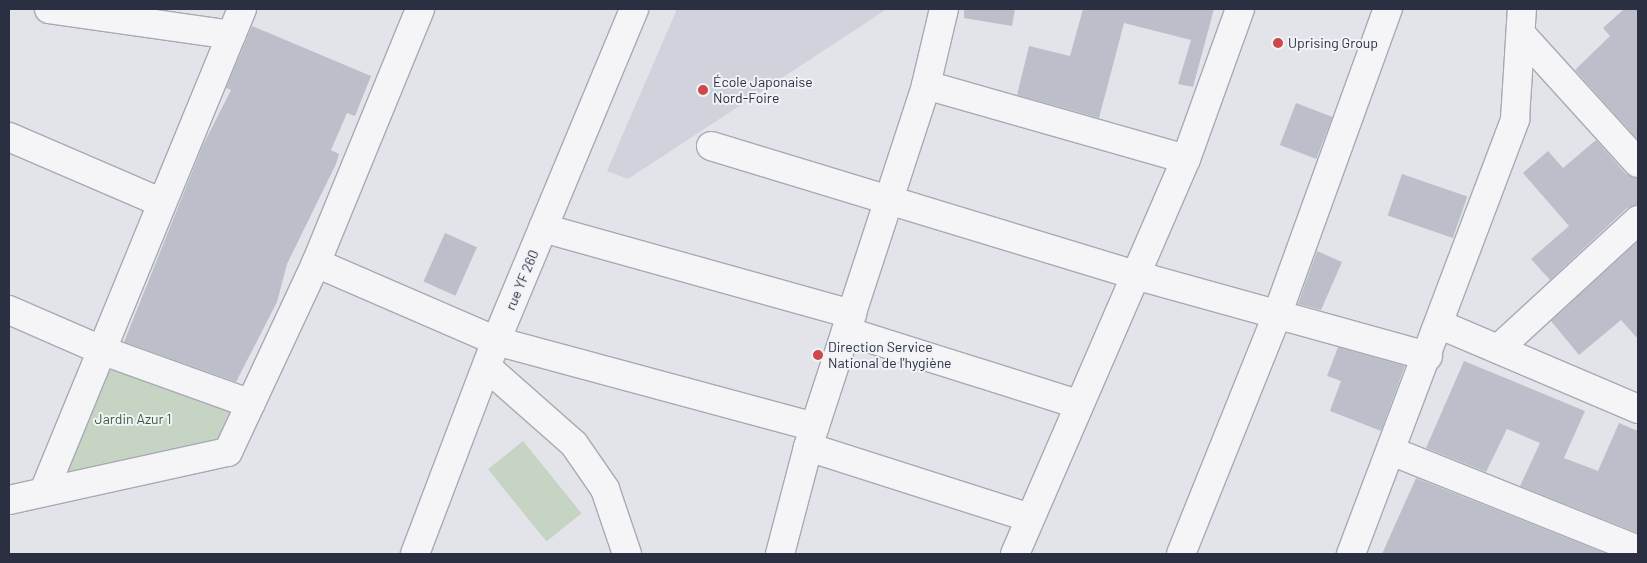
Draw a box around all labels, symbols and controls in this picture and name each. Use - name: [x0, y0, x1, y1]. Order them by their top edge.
- place label: Uprising Group: [1288, 35, 1378, 51]
- marker: Uprising Group: [1272, 37, 1284, 49]
- place label: École Japonaise Nord-Foire: [713, 74, 813, 106]
- marker: École Japonaise Nord-Foire: [697, 84, 709, 96]
- street label: rue YF 260: [502, 247, 542, 313]
- place label: Direction Service National de l'hygiène: [828, 339, 952, 372]
- marker: Direction Service National de l'hygiène: [812, 349, 824, 361]
- park label: Jardin Azur 1: [95, 411, 171, 427]

